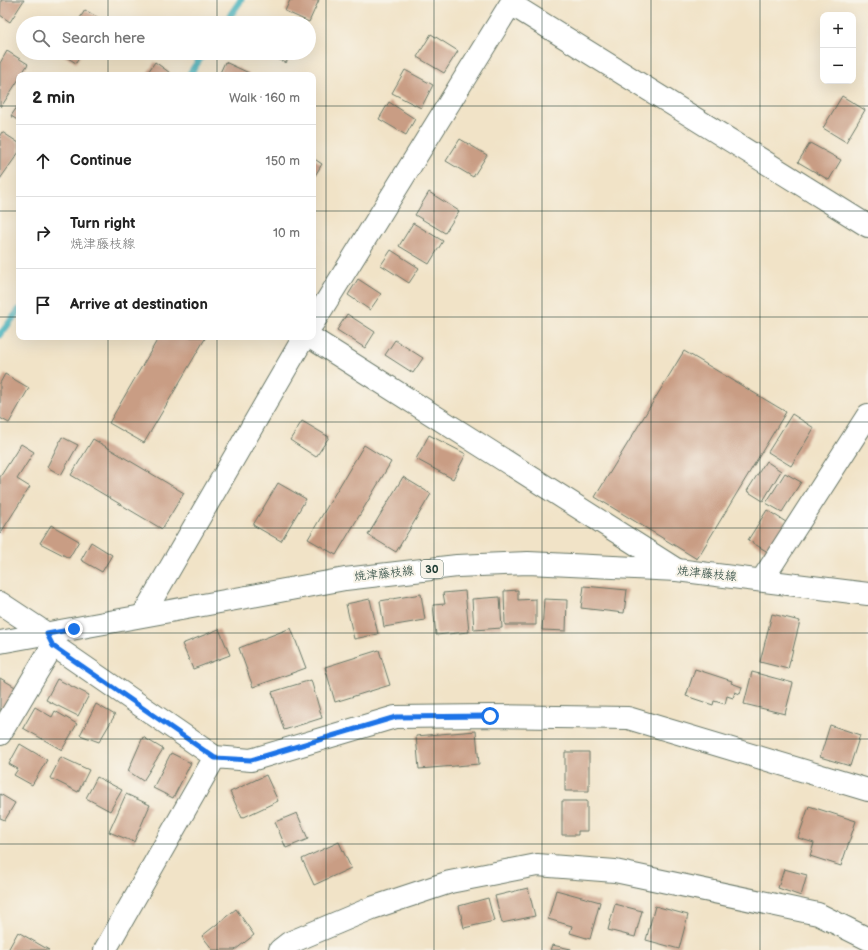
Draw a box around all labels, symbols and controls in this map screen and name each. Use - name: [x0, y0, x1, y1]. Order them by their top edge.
- map controls: [820, 12, 856, 84]
- button: +: [820, 12, 856, 48]
- search box: [16, 16, 316, 60]
- icon: search: [30, 27, 52, 49]
- text: Search here: [62, 29, 145, 48]
- button: −: [820, 48, 856, 84]
- text: 2 min: [32, 88, 75, 108]
- text: Walk · 160 m: [229, 90, 300, 106]
- icon: ahead: [32, 150, 54, 172]
- text: Continue: [70, 151, 132, 170]
- text: 150 m: [266, 153, 300, 169]
- text: Turn right: [70, 214, 135, 233]
- icon: right: [32, 222, 54, 244]
- text: 10 m: [273, 225, 300, 241]
- text: 焼津藤枝線: [70, 236, 135, 252]
- icon: arrive: [32, 294, 54, 316]
- text: Arrive at destination: [70, 295, 208, 314]
- road number: 30: [421, 560, 443, 578]
- street label: 焼津藤枝線: [353, 563, 415, 585]
- street label: 焼津藤枝線: [676, 563, 738, 585]
- route end: [65, 620, 83, 638]
- route start: [481, 707, 499, 725]

